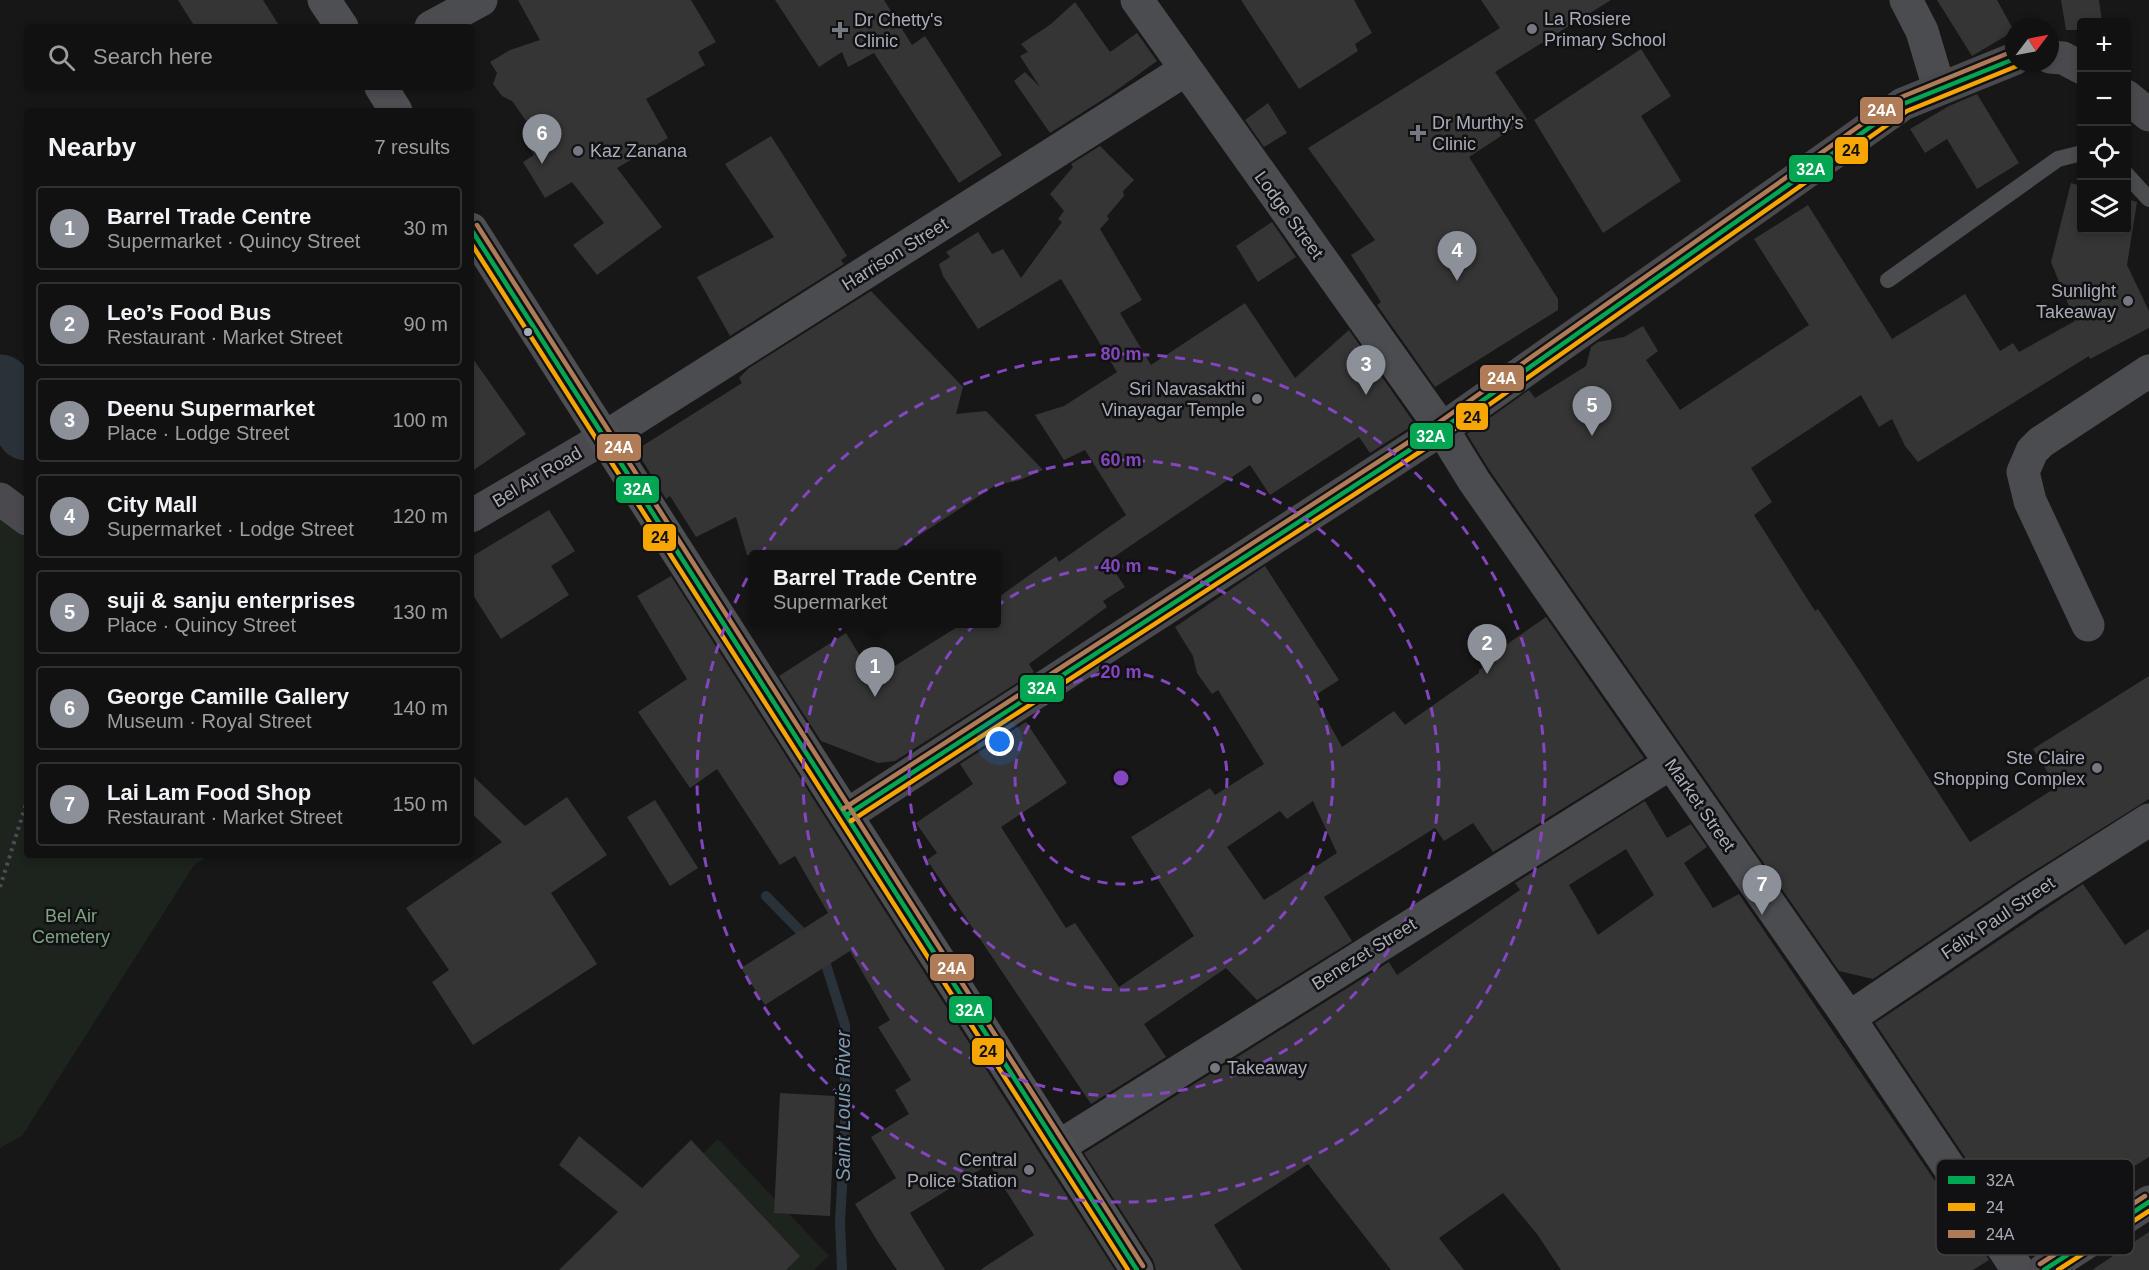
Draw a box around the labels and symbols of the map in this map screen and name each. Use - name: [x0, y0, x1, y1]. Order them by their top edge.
- place label: La Rosiere Primary School: [1544, 9, 1666, 50]
- place label: Dr Chetty's Clinic: [854, 10, 942, 51]
- north arrow: [2005, 18, 2059, 72]
- marker: Dr Chetty's Clinic: [831, 21, 849, 39]
- marker: La Rosiere Primary School: [1525, 22, 1539, 36]
- line badge: 24A: [1859, 96, 1904, 125]
- text: 24A: [1867, 102, 1897, 119]
- place label: Dr Murthy's Clinic: [1432, 113, 1523, 154]
- pin: 6: [522, 114, 562, 164]
- marker: Dr Murthy's Clinic: [1409, 124, 1427, 142]
- line badge: 24: [1834, 136, 1869, 165]
- place label: Kaz Zanana: [590, 141, 688, 161]
- text: 24: [1842, 142, 1860, 159]
- marker: Kaz Zanana: [571, 144, 585, 158]
- line badge: 32A: [1788, 154, 1834, 183]
- text: 32A: [1796, 161, 1826, 178]
- street label: Lodge Street: [1251, 167, 1327, 263]
- street label: Harrison Street: [838, 213, 952, 295]
- pin: 4: [1438, 232, 1476, 281]
- place label: Sunlight Takeaway: [2036, 281, 2116, 322]
- marker: Sunlight Takeaway: [2121, 294, 2135, 308]
- unlabelled marker: [522, 326, 534, 338]
- text: 80 m: [1100, 344, 1142, 364]
- pin: 3: [1346, 346, 1386, 395]
- line badge: 24A: [1479, 364, 1525, 392]
- text: 24A: [1487, 370, 1517, 387]
- place label: Sri Navasakthi Vinayagar Temple: [1102, 379, 1245, 420]
- pin: 5: [1572, 386, 1612, 436]
- marker: Sri Navasakthi Vinayagar Temple: [1250, 392, 1264, 406]
- line badge: 24: [1455, 402, 1489, 431]
- text: 24: [1463, 409, 1481, 426]
- line badge: 32A: [1409, 422, 1454, 450]
- text: 32A: [1416, 428, 1446, 445]
- line badge: 24A: [596, 433, 642, 462]
- text: 24A: [604, 439, 634, 456]
- street label: Bel Air Road: [489, 443, 585, 511]
- text: 60 m: [1100, 450, 1142, 470]
- line badge: 32A: [615, 475, 660, 504]
- text: 32A: [623, 481, 653, 498]
- line badge: 24: [642, 523, 677, 552]
- text: 24: [651, 529, 669, 546]
- text: 40 m: [1100, 556, 1142, 576]
- pin: 2: [1468, 624, 1506, 674]
- pin: 1: [856, 648, 894, 697]
- text: 20 m: [1100, 662, 1142, 682]
- line badge: 32A: [1019, 674, 1065, 703]
- text: 32A: [1027, 680, 1057, 697]
- your location: [985, 727, 1014, 756]
- place label: Ste Claire Shopping Complex: [1933, 748, 2085, 789]
- street label: Market Street: [1661, 755, 1739, 855]
- marker: Ste Claire Shopping Complex: [2090, 761, 2104, 775]
- centre of rings: [1111, 768, 1131, 788]
- pin: 7: [1742, 866, 1782, 915]
- street label: Félix Paul Street: [1938, 873, 2058, 963]
- park label: Bel Air Cemetery: [32, 906, 110, 947]
- street label: Benezet Street: [1308, 914, 1420, 994]
- line badge: 24A: [929, 953, 975, 982]
- text: 24A: [937, 960, 967, 977]
- line badge: 32A: [948, 995, 993, 1024]
- text: 32A: [955, 1002, 985, 1019]
- water label: Saint Louis River: [832, 1029, 854, 1182]
- line badge: 24: [971, 1037, 1005, 1066]
- text: 24: [979, 1043, 997, 1060]
- place label: Takeaway: [1227, 1058, 1307, 1078]
- marker: Takeaway: [1208, 1061, 1222, 1075]
- place label: Central Police Station: [907, 1150, 1017, 1191]
- legend: [1936, 1159, 2134, 1255]
- marker: Central Police Station: [1022, 1163, 1036, 1177]
- text: 32A: [1986, 1172, 2015, 1189]
- text: 24: [1986, 1199, 2004, 1216]
- text: 24A: [1986, 1226, 2015, 1243]

